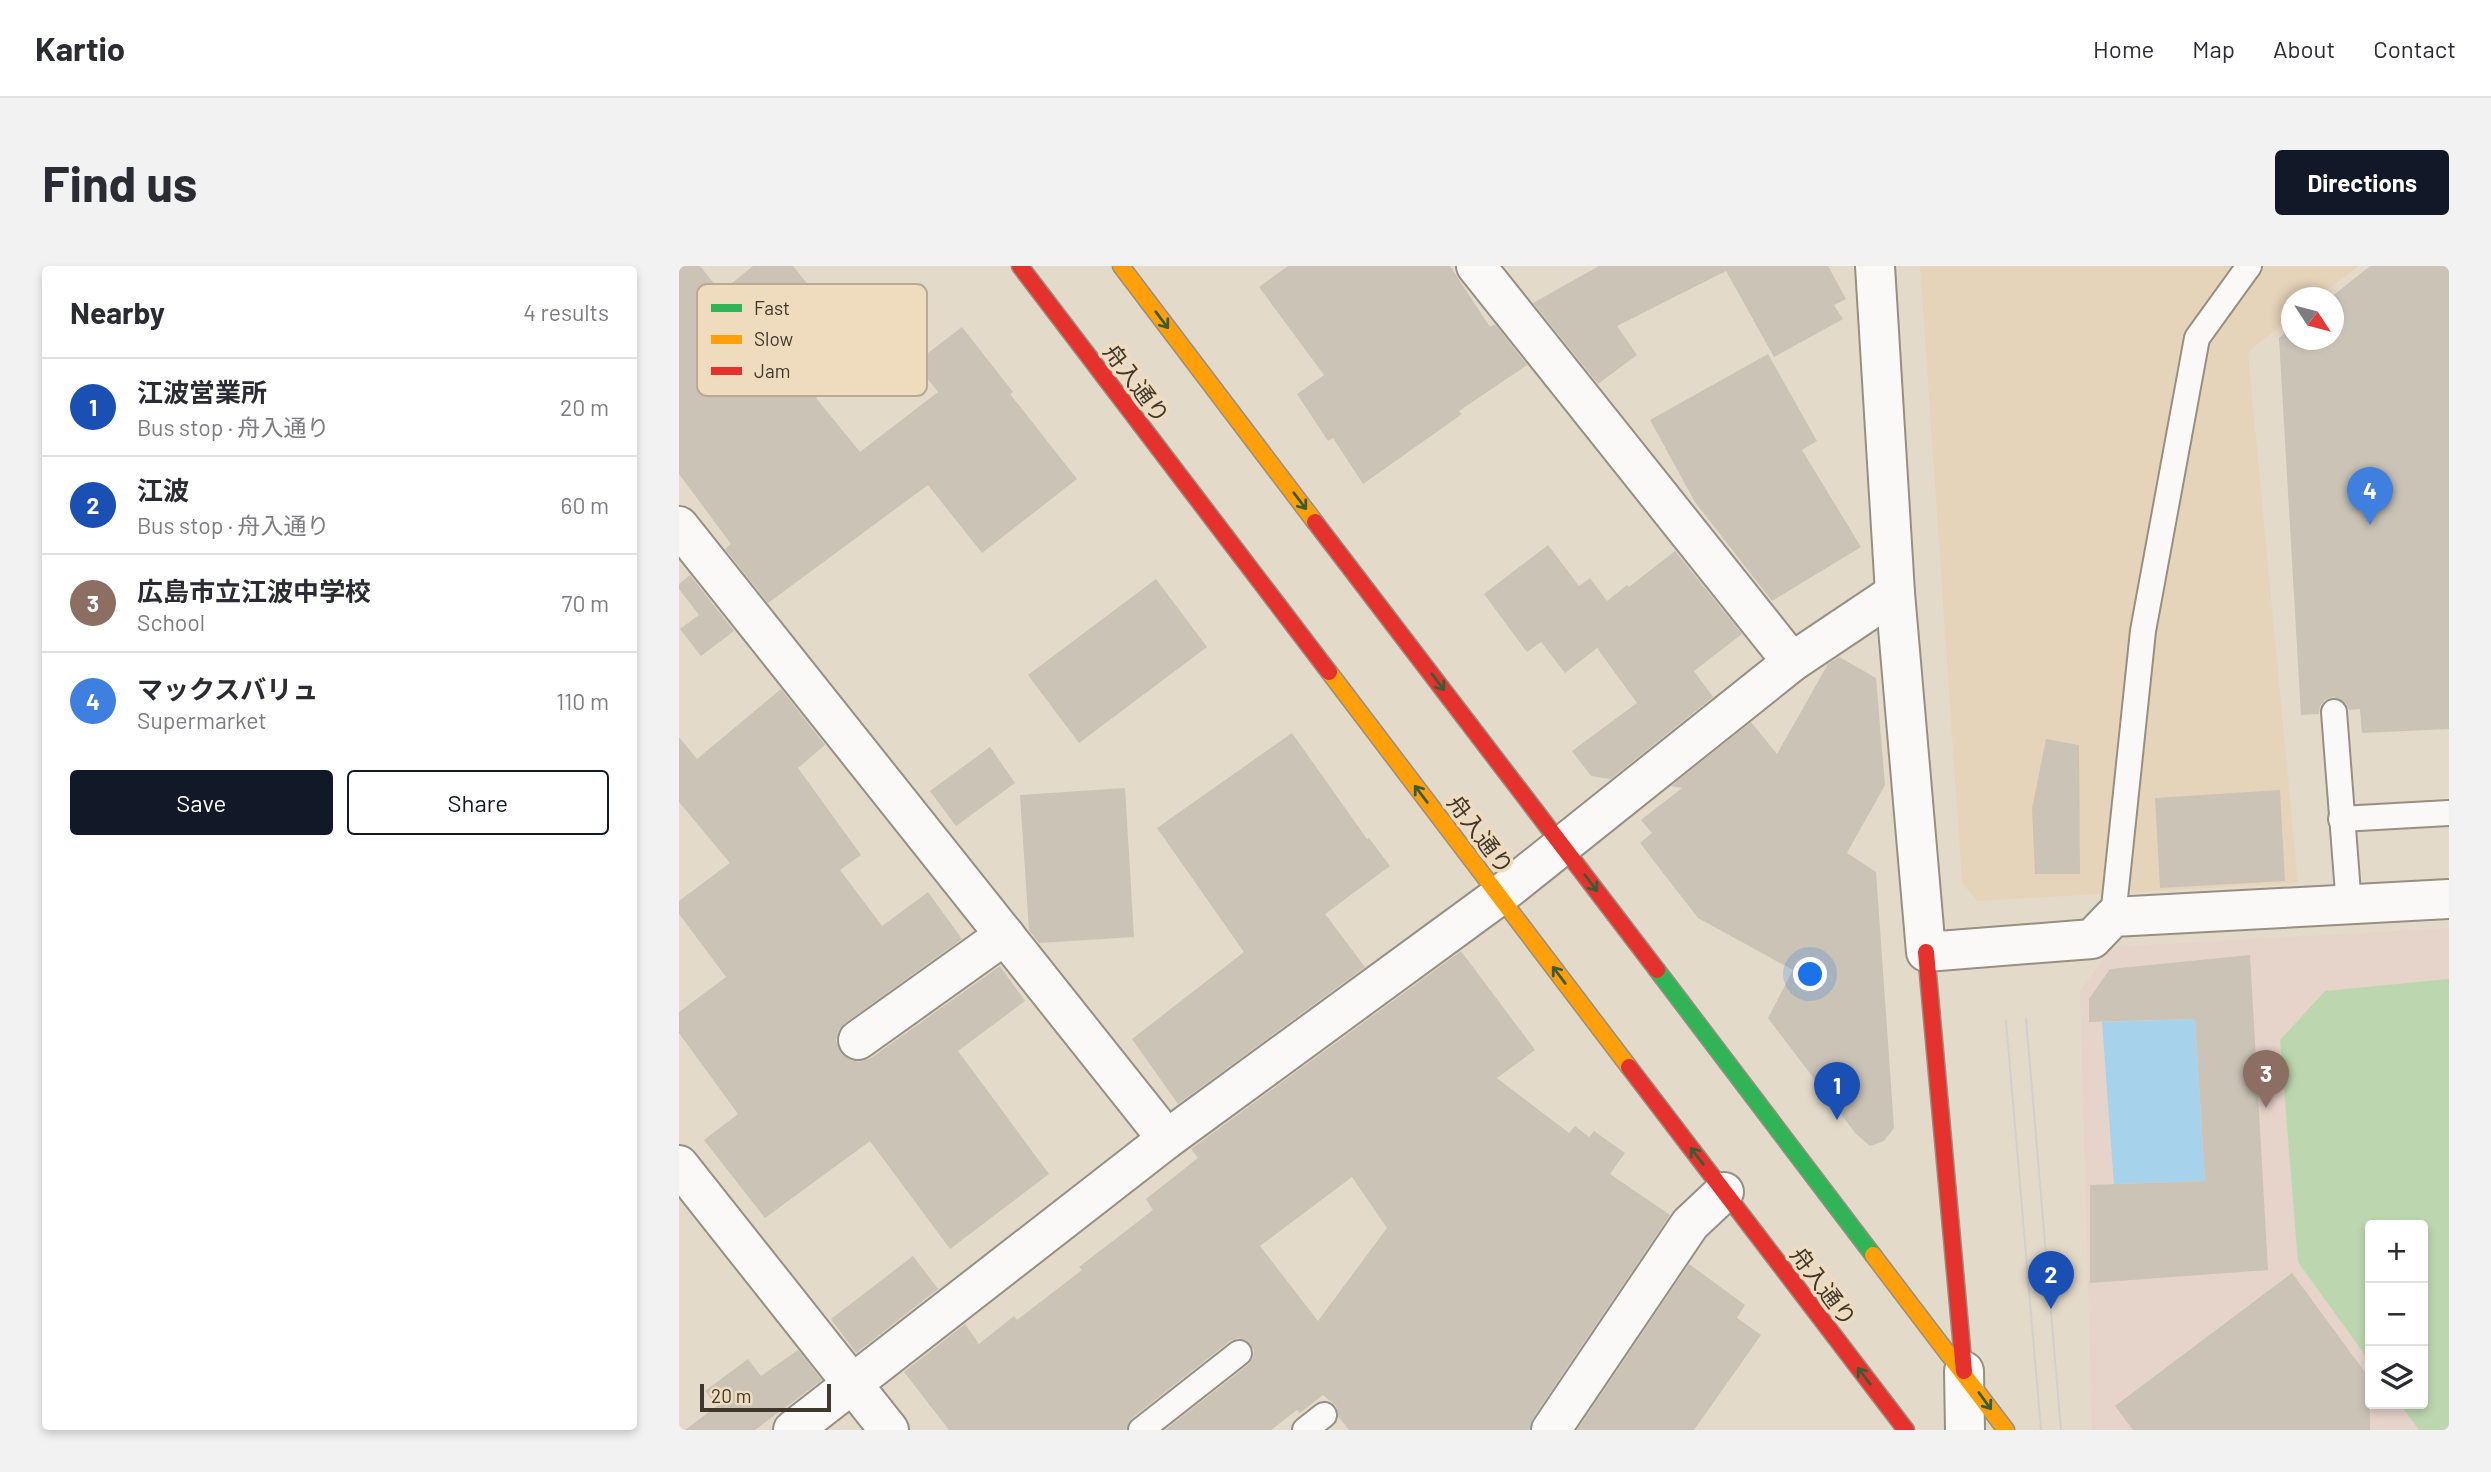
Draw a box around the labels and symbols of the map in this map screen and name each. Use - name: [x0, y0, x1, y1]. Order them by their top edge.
- legend: [697, 284, 927, 396]
- north arrow: [2281, 287, 2344, 350]
- text: Fast: [754, 296, 790, 319]
- one-way arrow: [1154, 311, 1169, 329]
- text: Slow: [754, 327, 793, 350]
- street label: 舟入通り: [1098, 338, 1176, 428]
- text: Jam: [754, 359, 790, 382]
- pin: 4: [2347, 467, 2393, 525]
- one-way arrow: [1292, 492, 1307, 510]
- one-way arrow: [1430, 672, 1445, 691]
- one-way arrow: [1414, 785, 1428, 804]
- street label: 舟入通り: [1442, 789, 1520, 879]
- one-way arrow: [1583, 873, 1598, 891]
- your location: [1793, 957, 1827, 991]
- one-way arrow: [1551, 966, 1566, 985]
- pin: 3: [2243, 1050, 2289, 1108]
- pin: 1: [1814, 1062, 1860, 1120]
- one-way arrow: [1689, 1147, 1704, 1166]
- street label: 舟入通り: [1785, 1241, 1863, 1331]
- pin: 2: [2028, 1251, 2074, 1309]
- one-way arrow: [1857, 1367, 1872, 1386]
- scale bar: [700, 1381, 831, 1413]
- one-way arrow: [1977, 1391, 1992, 1410]

